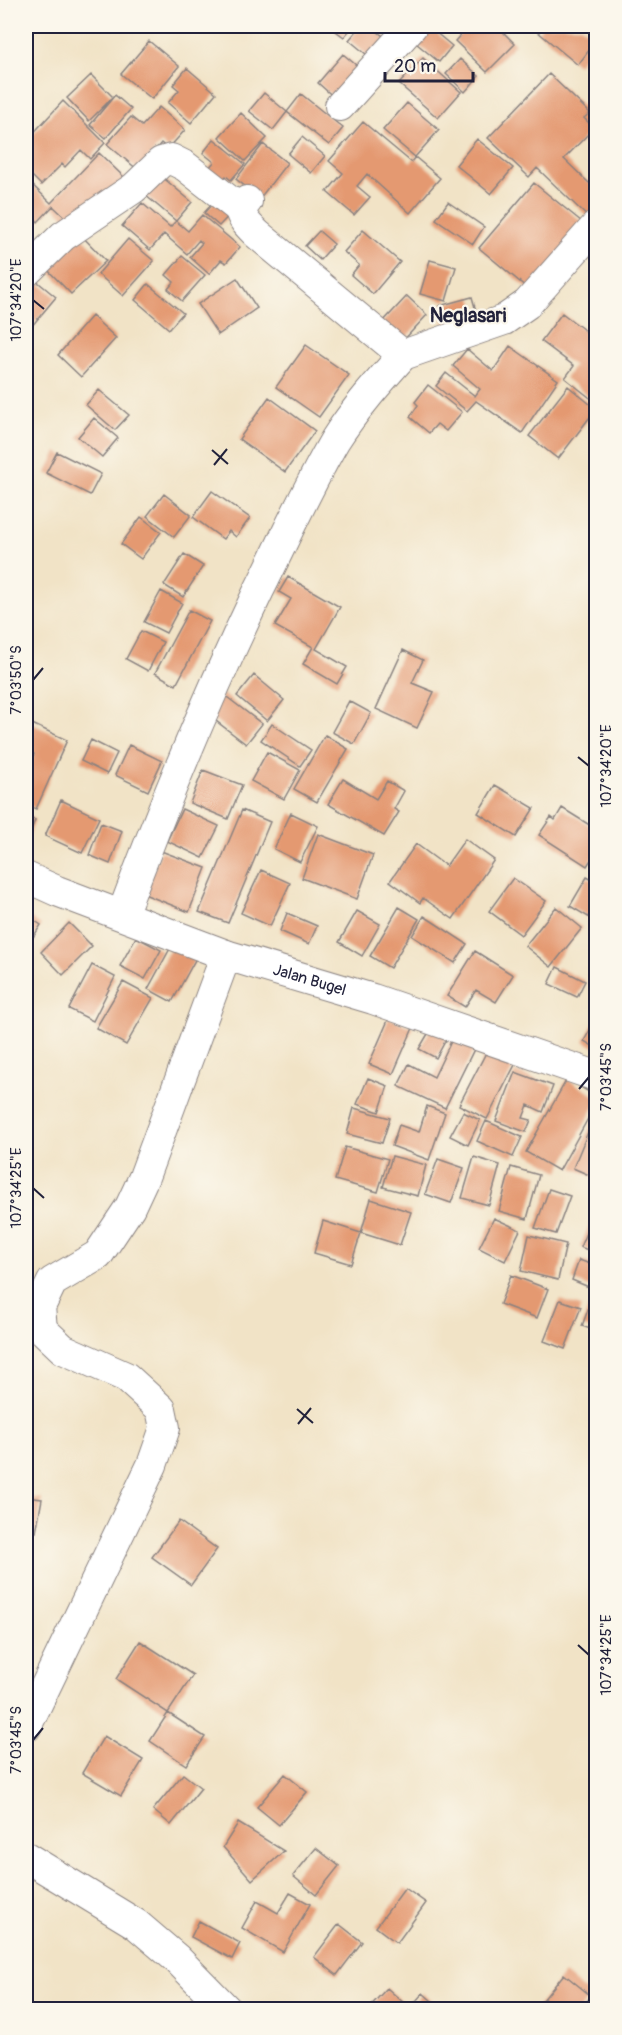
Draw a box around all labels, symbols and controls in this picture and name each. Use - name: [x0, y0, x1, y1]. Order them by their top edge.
- scale bar: [385, 45, 474, 83]
- text: 20 m: [394, 55, 436, 78]
- text: 107°34'20"E: [7, 258, 26, 342]
- district label: Neglasari: [430, 303, 507, 328]
- text: 7°03'50"S: [7, 645, 26, 715]
- text: 107°34'20"E: [597, 724, 616, 808]
- street label: Jalan Bugel: [271, 960, 349, 1000]
- text: 7°03'45"S: [597, 1043, 616, 1111]
- text: 107°34'25"E: [7, 1147, 26, 1229]
- text: 107°34'25"E: [597, 1614, 616, 1696]
- text: 7°03'45"S: [7, 1706, 26, 1774]

